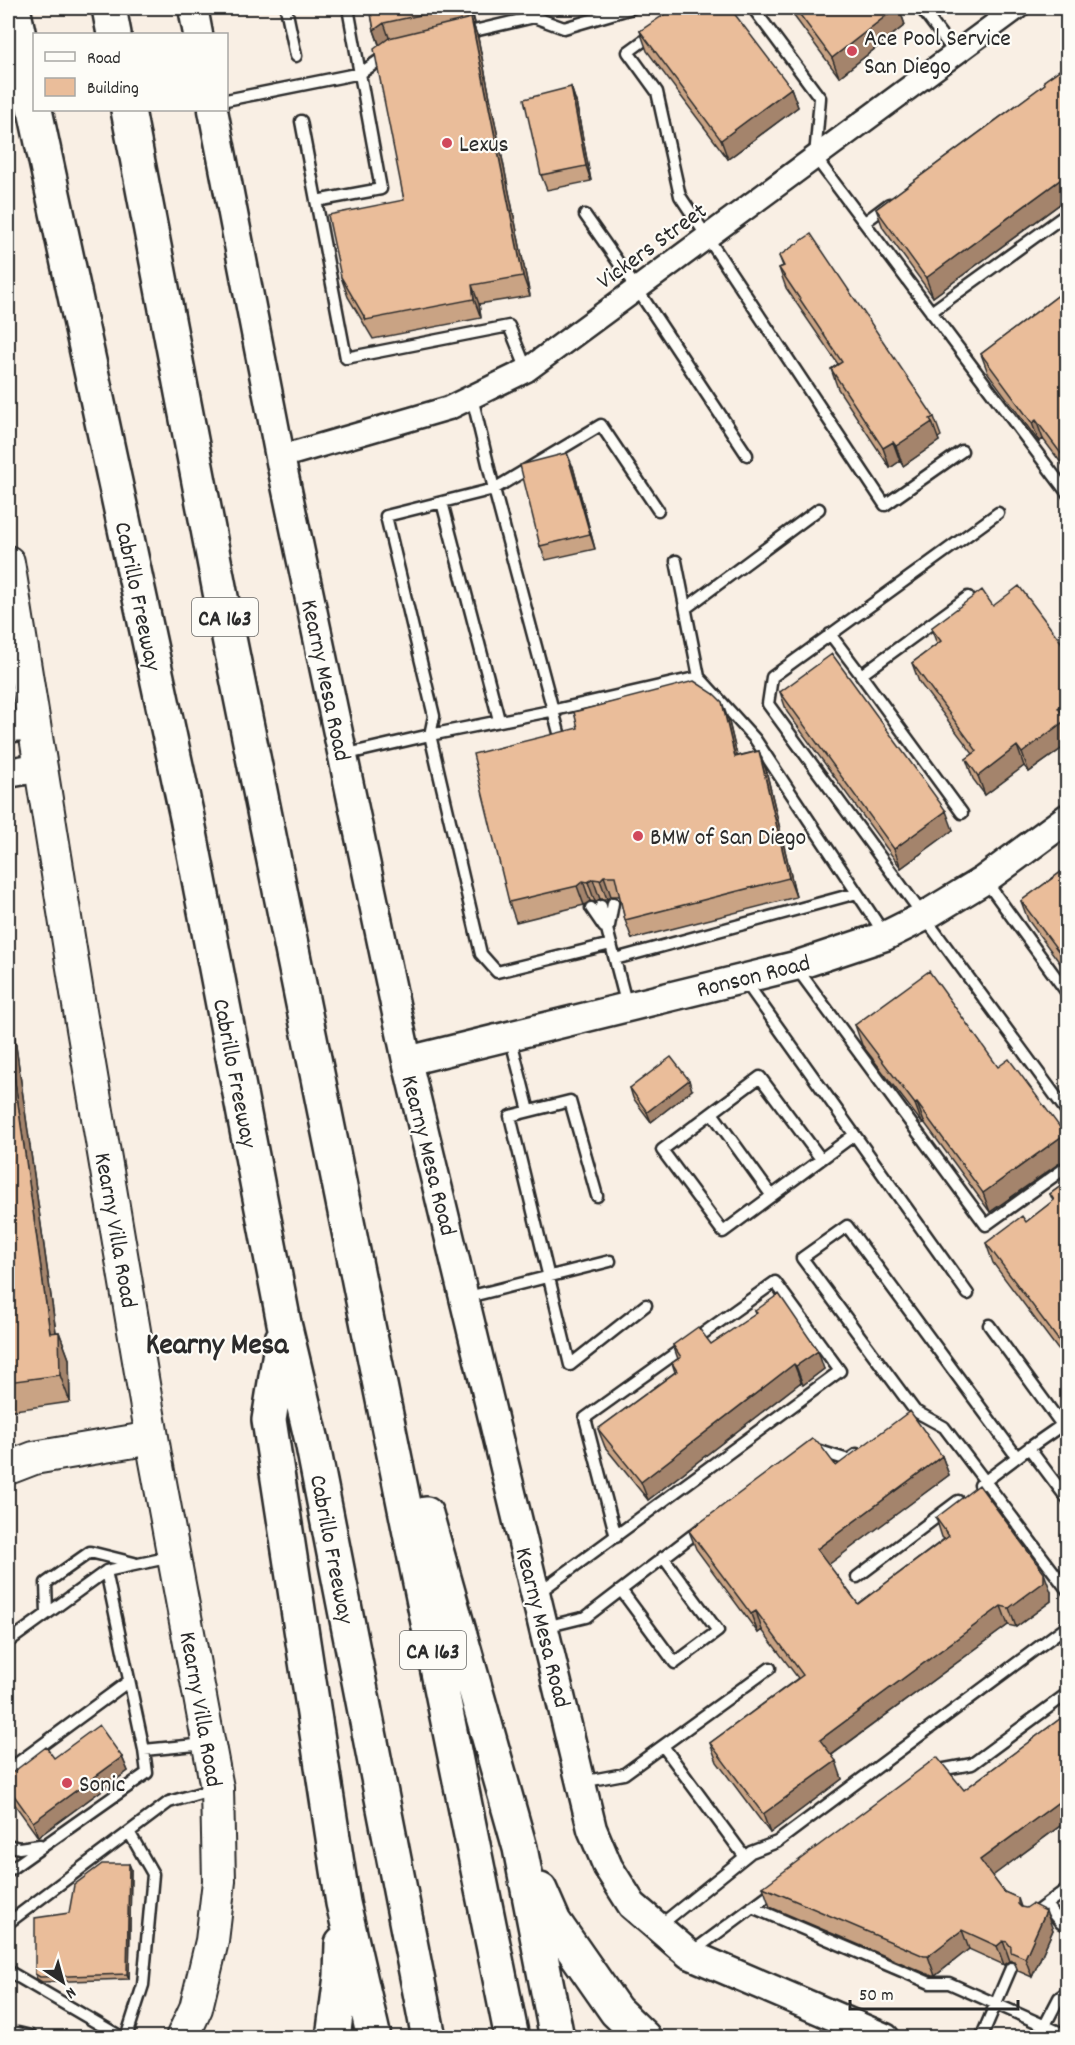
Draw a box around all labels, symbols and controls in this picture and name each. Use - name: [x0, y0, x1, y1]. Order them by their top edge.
- place label: Ace Pool Service San Diego: [864, 23, 1011, 85]
- legend: [33, 33, 228, 111]
- marker: Ace Pool Service San Diego: [845, 44, 859, 58]
- text: Road: [87, 47, 121, 72]
- text: Building: [87, 77, 139, 102]
- place label: Lexus: [459, 129, 509, 163]
- marker: Lexus: [440, 136, 454, 150]
- street label: Vickers Street: [591, 196, 715, 299]
- street label: Cabrillo Freeway: [104, 519, 169, 676]
- street label: Kearny Mesa Road: [290, 597, 358, 765]
- road number: CA 163: [192, 598, 258, 636]
- place label: BMW of San Diego: [650, 822, 806, 856]
- marker: BMW of San Diego: [631, 829, 645, 843]
- street label: Ronson Road: [693, 947, 814, 1008]
- street label: Cabrillo Freeway: [202, 996, 264, 1152]
- street label: Kearny Mesa Road: [391, 1072, 463, 1240]
- street label: Kearny Villa Road: [84, 1150, 144, 1311]
- district label: Kearny Mesa: [146, 1326, 289, 1369]
- street label: Cabrillo Freeway: [299, 1472, 361, 1628]
- street label: Kearny Mesa Road: [505, 1544, 577, 1712]
- street label: Kearny Villa Road: [169, 1629, 229, 1790]
- road number: CA 163: [400, 1631, 466, 1669]
- place label: Sonic: [79, 1769, 125, 1803]
- marker: Sonic: [60, 1776, 74, 1790]
- north arrow: [33, 1952, 93, 2012]
- scale bar: [850, 1973, 1018, 2011]
- text: N: [60, 1980, 80, 2004]
- text: 50 m: [859, 1984, 894, 2009]

